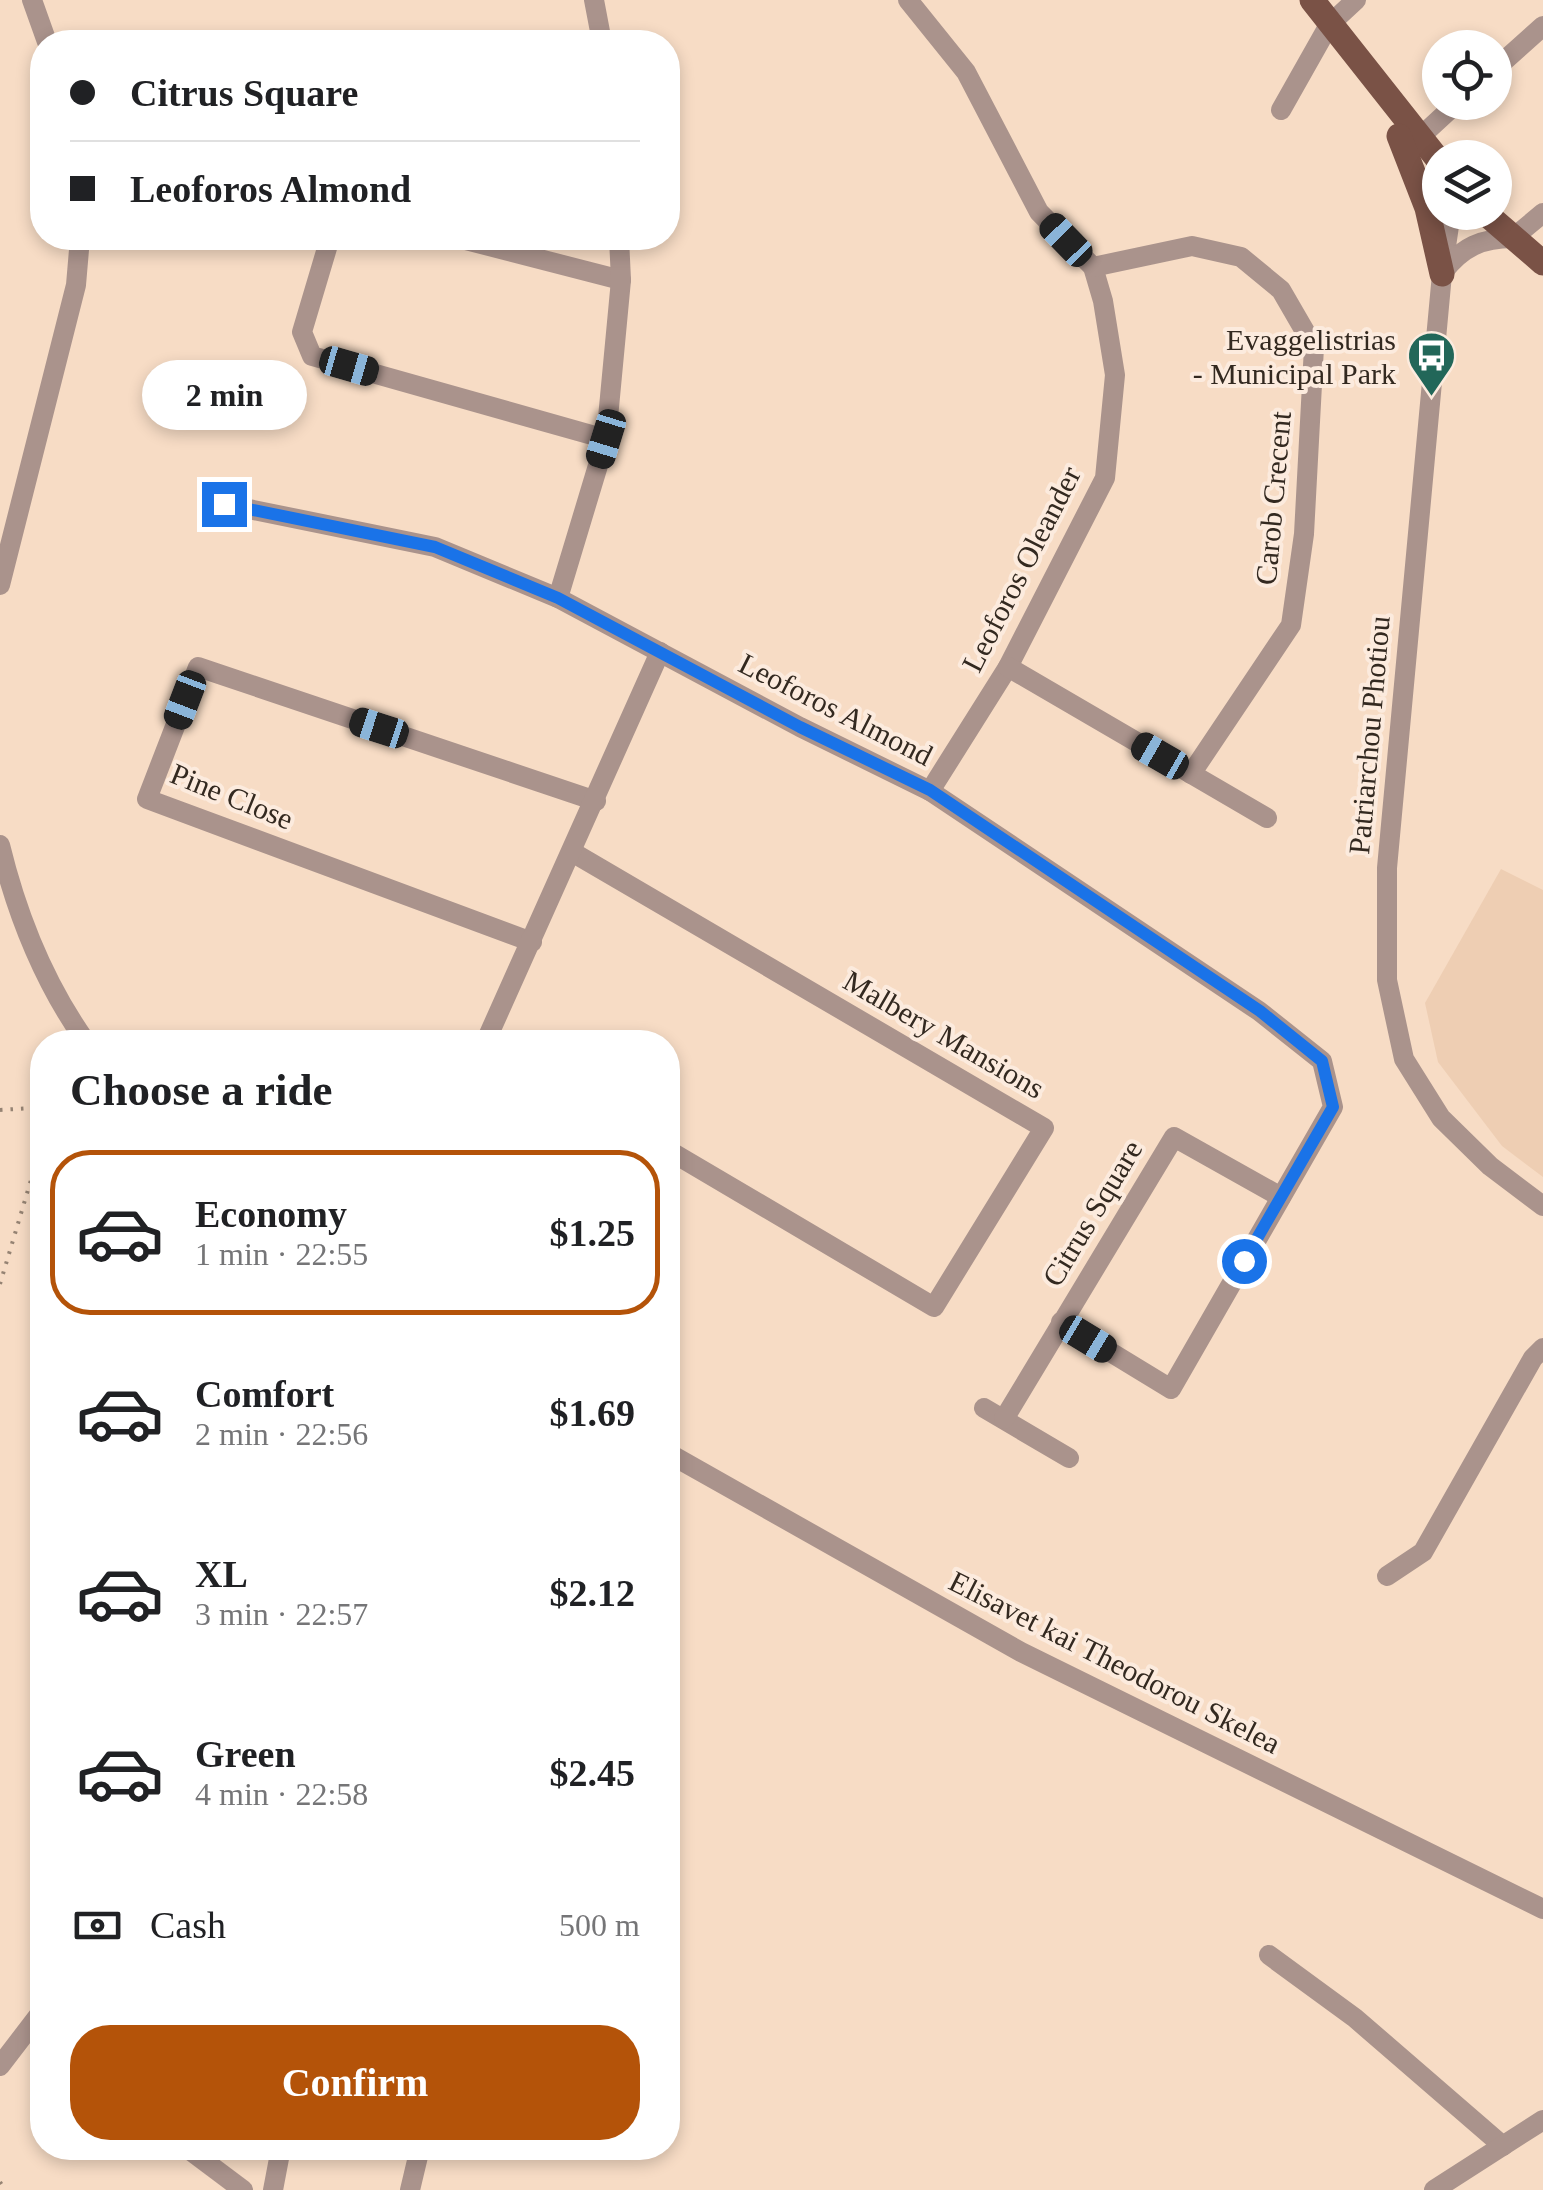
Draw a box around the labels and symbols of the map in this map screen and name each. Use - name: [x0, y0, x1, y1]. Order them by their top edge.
- car: [1034, 208, 1098, 272]
- place label: Evaggelistrias - Municipal Park: [1193, 323, 1396, 390]
- bus stop icon: Evaggelistrias - Municipal Park: [1405, 330, 1457, 398]
- car: [316, 343, 382, 389]
- callout: 2 min: [142, 359, 306, 429]
- car: [583, 406, 629, 472]
- street label: Carob Crecent: [1249, 409, 1297, 586]
- street label: Leoforos Oleander: [955, 461, 1087, 677]
- route end: [202, 482, 247, 527]
- street label: Patriarchou Photiou: [1342, 614, 1396, 856]
- street label: Leoforos Almond: [734, 646, 938, 772]
- car: [160, 667, 210, 733]
- car: [346, 704, 412, 752]
- car: [1127, 728, 1193, 784]
- street label: Pine Close: [166, 757, 298, 835]
- street label: Malbery Mansions: [838, 963, 1050, 1105]
- street label: Citrus Square: [1036, 1134, 1148, 1292]
- route start: [1222, 1239, 1267, 1284]
- car: [1055, 1311, 1121, 1367]
- street label: Elisavet kai Theodorou Skelea: [944, 1564, 1286, 1760]

